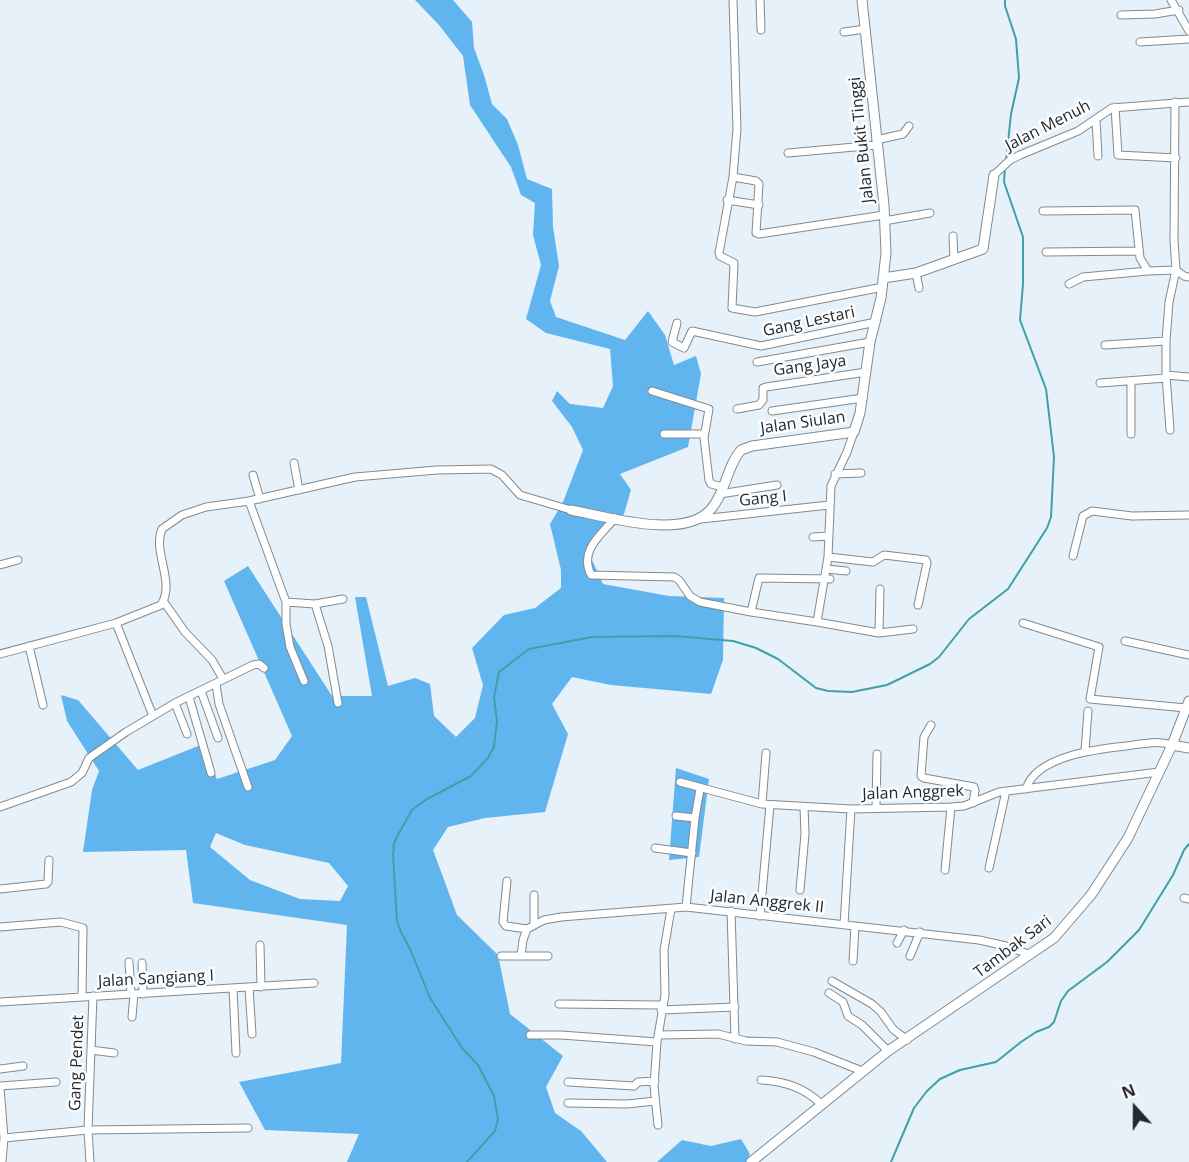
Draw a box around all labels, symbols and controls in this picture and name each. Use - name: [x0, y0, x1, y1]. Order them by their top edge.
- street label: Jalan Bukit Tinggi: [846, 76, 878, 204]
- street label: Jalan Menuh: [1002, 96, 1094, 156]
- street label: Gang Lestari: [761, 303, 857, 341]
- street label: Gang Jaya: [772, 351, 848, 381]
- street label: Jalan Siulan: [759, 408, 847, 438]
- street label: Gang I: [738, 487, 788, 511]
- street label: Jalan Anggrek: [862, 782, 964, 804]
- street label: Jalan Anggrek II: [709, 886, 825, 918]
- street label: Tambak Sari: [970, 912, 1056, 982]
- street label: Jalan Sangiang I: [97, 966, 215, 992]
- street label: Gang Pendet: [66, 1015, 88, 1111]
- north arrow: [1105, 1078, 1165, 1138]
- text: N: [1119, 1079, 1139, 1104]

